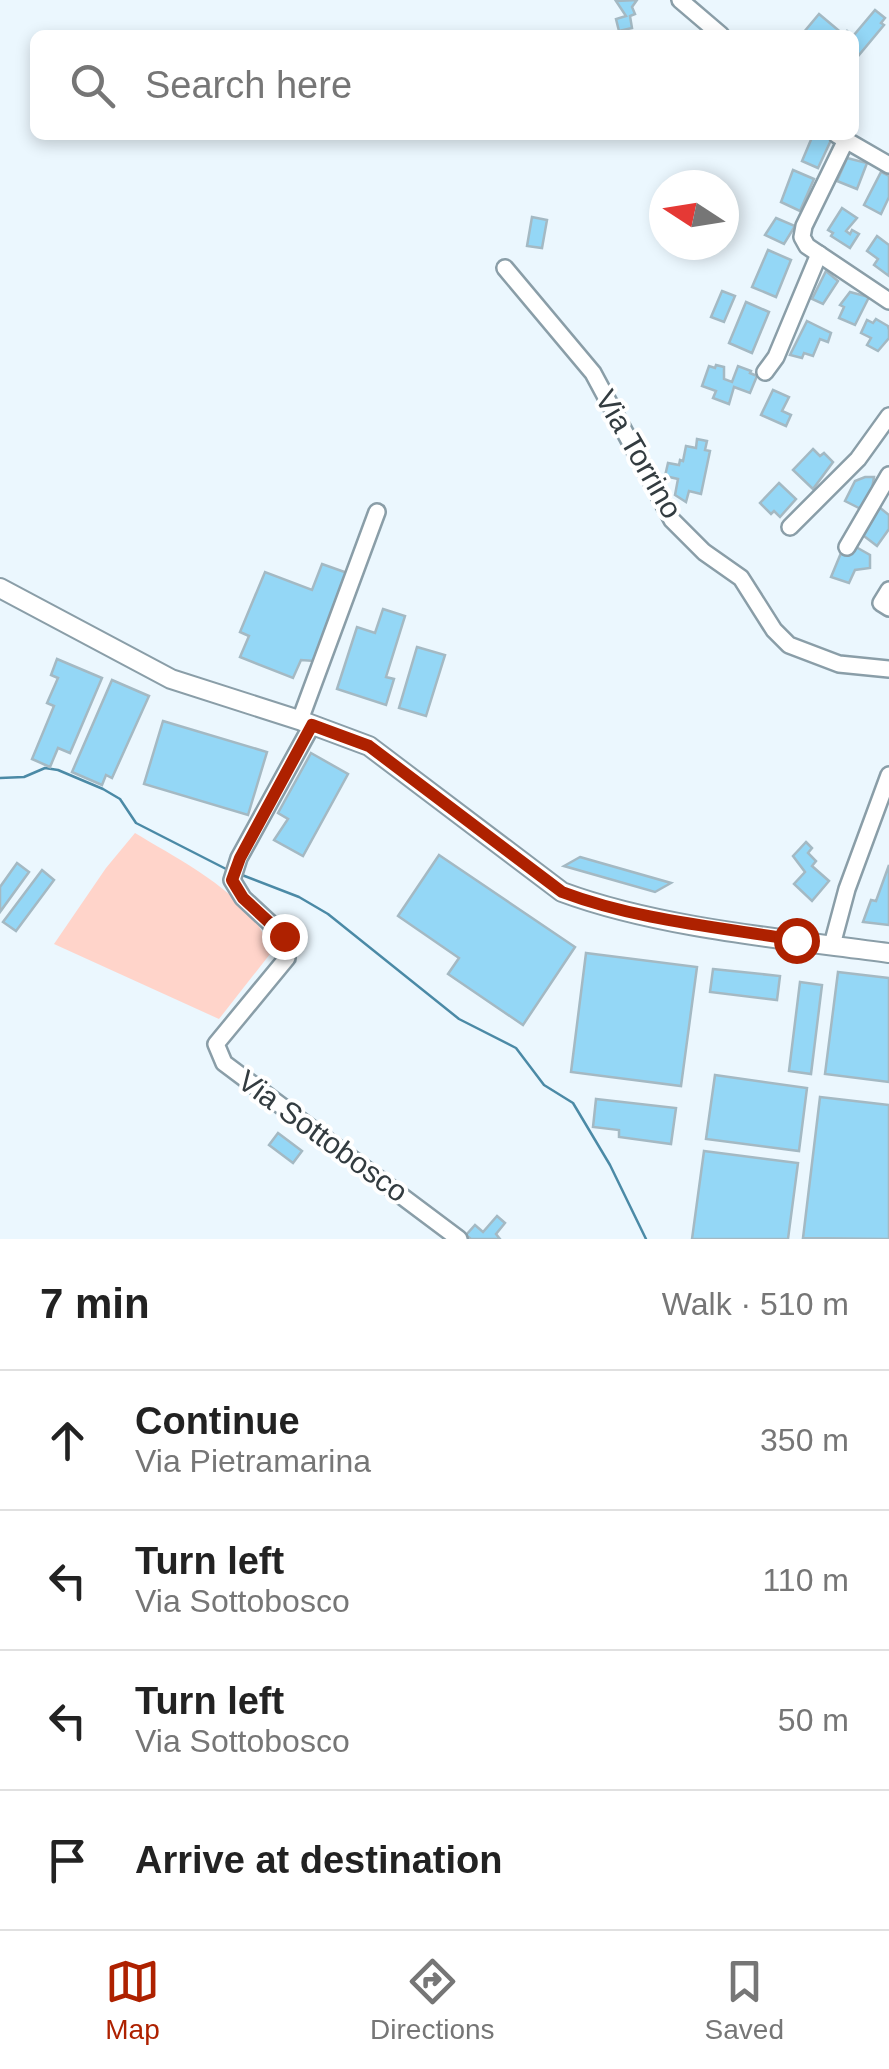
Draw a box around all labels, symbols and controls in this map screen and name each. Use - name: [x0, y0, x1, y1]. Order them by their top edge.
- search box: [30, 30, 859, 140]
- icon: search: [65, 58, 120, 113]
- text: Search here: [145, 64, 352, 106]
- north arrow: [649, 170, 739, 260]
- street label: Via Torrino: [589, 384, 689, 524]
- route end: [262, 914, 308, 960]
- route start: [774, 918, 820, 964]
- street label: Via Sottobosco: [232, 1064, 414, 1208]
- text: 7 min: [40, 1280, 150, 1327]
- text: Walk · 510 m: [662, 1286, 849, 1322]
- text: Continue: [135, 1400, 300, 1442]
- icon: ahead: [40, 1413, 95, 1468]
- text: 350 m: [760, 1422, 849, 1458]
- text: Via Pietramarina: [135, 1443, 371, 1479]
- text: Turn left: [135, 1540, 284, 1582]
- icon: left: [40, 1553, 95, 1608]
- text: 110 m: [762, 1562, 849, 1598]
- text: Via Sottobosco: [135, 1583, 350, 1619]
- text: Turn left: [135, 1680, 284, 1722]
- icon: left: [40, 1693, 95, 1748]
- text: 50 m: [778, 1702, 849, 1738]
- text: Via Sottobosco: [135, 1723, 350, 1759]
- icon: arrive: [40, 1833, 95, 1888]
- text: Arrive at destination: [135, 1839, 502, 1881]
- tab: Map: [105, 1954, 160, 2046]
- tab: Directions: [370, 1954, 495, 2046]
- tab: Saved: [705, 1954, 784, 2046]

